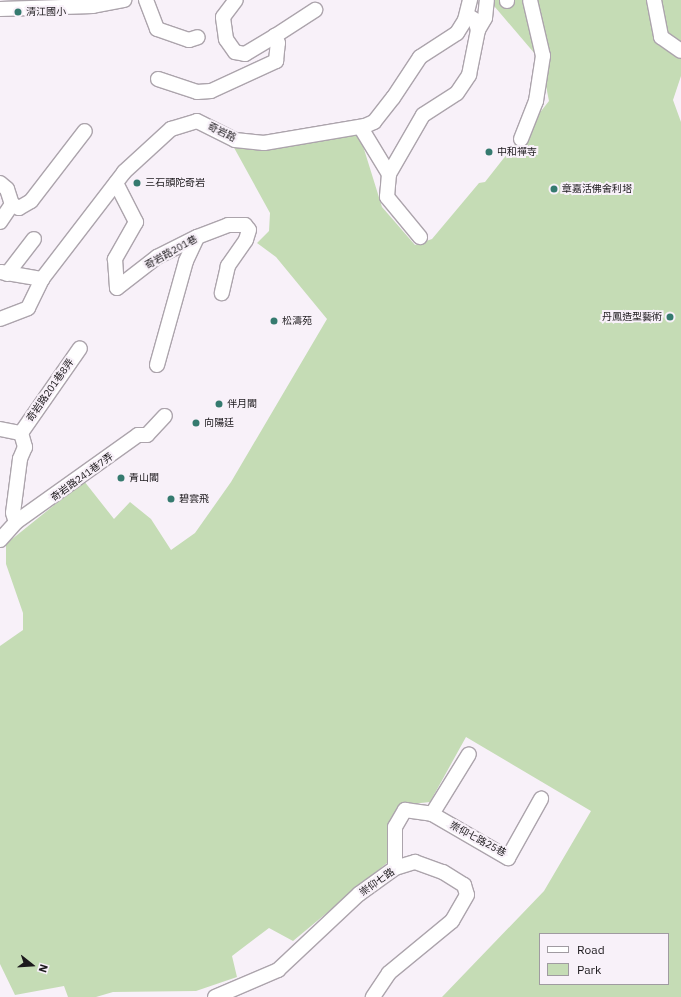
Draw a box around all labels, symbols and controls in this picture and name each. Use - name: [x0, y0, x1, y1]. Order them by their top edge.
- place label: 清江國小: [26, 6, 66, 18]
- marker: 清江國小: [13, 7, 23, 17]
- street label: 奇岩路: [206, 120, 238, 144]
- place label: 中和禪寺: [497, 146, 537, 158]
- marker: 中和禪寺: [484, 147, 494, 157]
- place label: 三石頭陀奇岩: [145, 177, 205, 189]
- marker: 三石頭陀奇岩: [132, 178, 142, 188]
- place label: 章嘉活佛舍利塔: [562, 183, 632, 195]
- marker: 章嘉活佛舍利塔: [549, 184, 559, 194]
- street label: 奇岩路201巷: [143, 233, 199, 271]
- place label: 丹鳳造型藝術: [602, 311, 662, 323]
- marker: 丹鳳造型藝術: [665, 312, 675, 322]
- place label: 松濤苑: [282, 315, 312, 327]
- marker: 松濤苑: [269, 316, 279, 326]
- street label: 奇岩路201巷8弄: [24, 356, 76, 424]
- place label: 伴月閣: [227, 398, 257, 410]
- marker: 伴月閣: [214, 399, 224, 409]
- place label: 向陽廷: [204, 417, 234, 429]
- marker: 向陽廷: [191, 418, 201, 428]
- street label: 奇岩路241巷7弄: [49, 450, 115, 504]
- place label: 青山閣: [129, 472, 159, 484]
- marker: 青山閣: [116, 473, 126, 483]
- place label: 碧雲飛: [179, 493, 209, 505]
- marker: 碧雲飛: [166, 494, 176, 504]
- street label: 崇仰七路25巷: [448, 819, 508, 859]
- street label: 崇仰七路: [357, 866, 397, 898]
- legend: [539, 933, 669, 985]
- text: Road: [577, 942, 605, 957]
- north arrow: [12, 945, 52, 985]
- text: Park: [577, 962, 601, 977]
- text: N: [36, 963, 51, 974]

